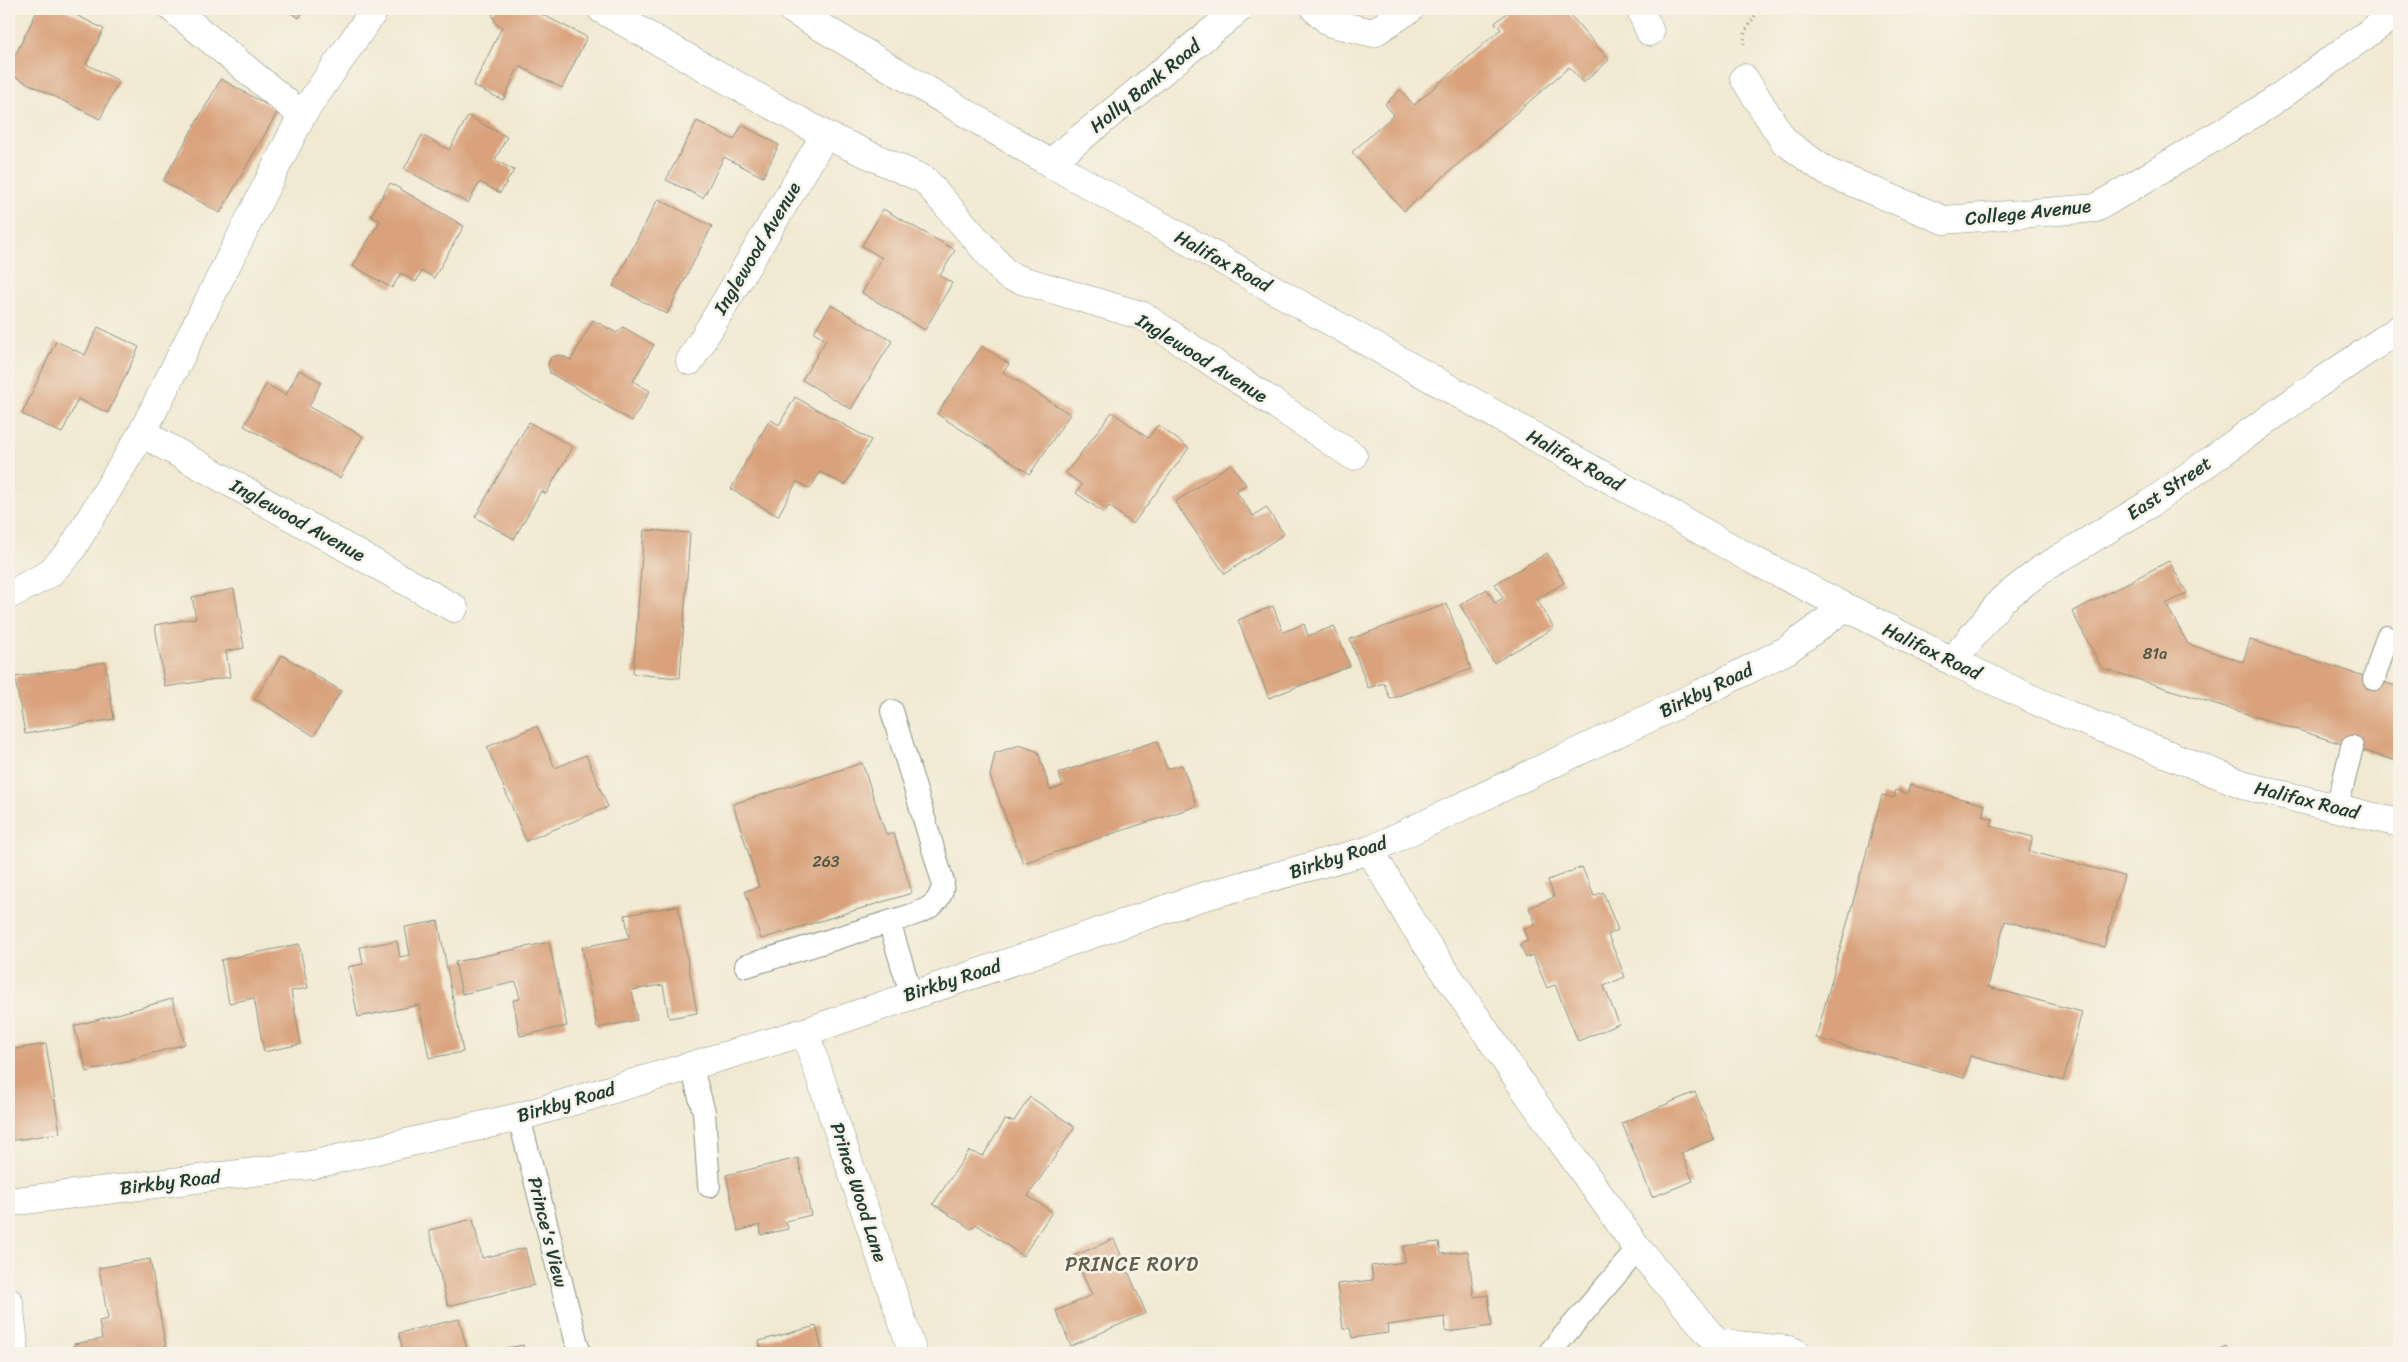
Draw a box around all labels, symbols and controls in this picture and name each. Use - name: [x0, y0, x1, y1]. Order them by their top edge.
- street label: Holly Bank Road: [1082, 29, 1210, 142]
- street label: Inglewood Avenue: [704, 175, 810, 322]
- street label: College Avenue: [1963, 189, 2093, 235]
- street label: Halifax Road: [1168, 221, 1279, 302]
- street label: Inglewood Avenue: [1129, 304, 1274, 412]
- street label: Halifax Road: [1520, 420, 1631, 501]
- street label: East Street: [2119, 447, 2219, 529]
- street label: Inglewood Avenue: [223, 469, 372, 571]
- street label: Halifax Road: [1877, 613, 1989, 690]
- house number: 81a: [2143, 639, 2167, 668]
- street label: Birkby Road: [1653, 653, 1759, 727]
- street label: Halifax Road: [2251, 771, 2365, 829]
- street label: Birkby Road: [1285, 825, 1392, 888]
- house number: 263: [812, 847, 840, 876]
- street label: Birkby Road: [899, 948, 1006, 1011]
- street label: Birkby Road: [513, 1072, 620, 1132]
- street label: Prince Wood Lane: [821, 1118, 897, 1266]
- street label: Birkby Road: [118, 1159, 223, 1205]
- street label: Prince's View: [518, 1173, 578, 1291]
- district label: PRINCE ROYD: [1065, 1247, 1199, 1282]

